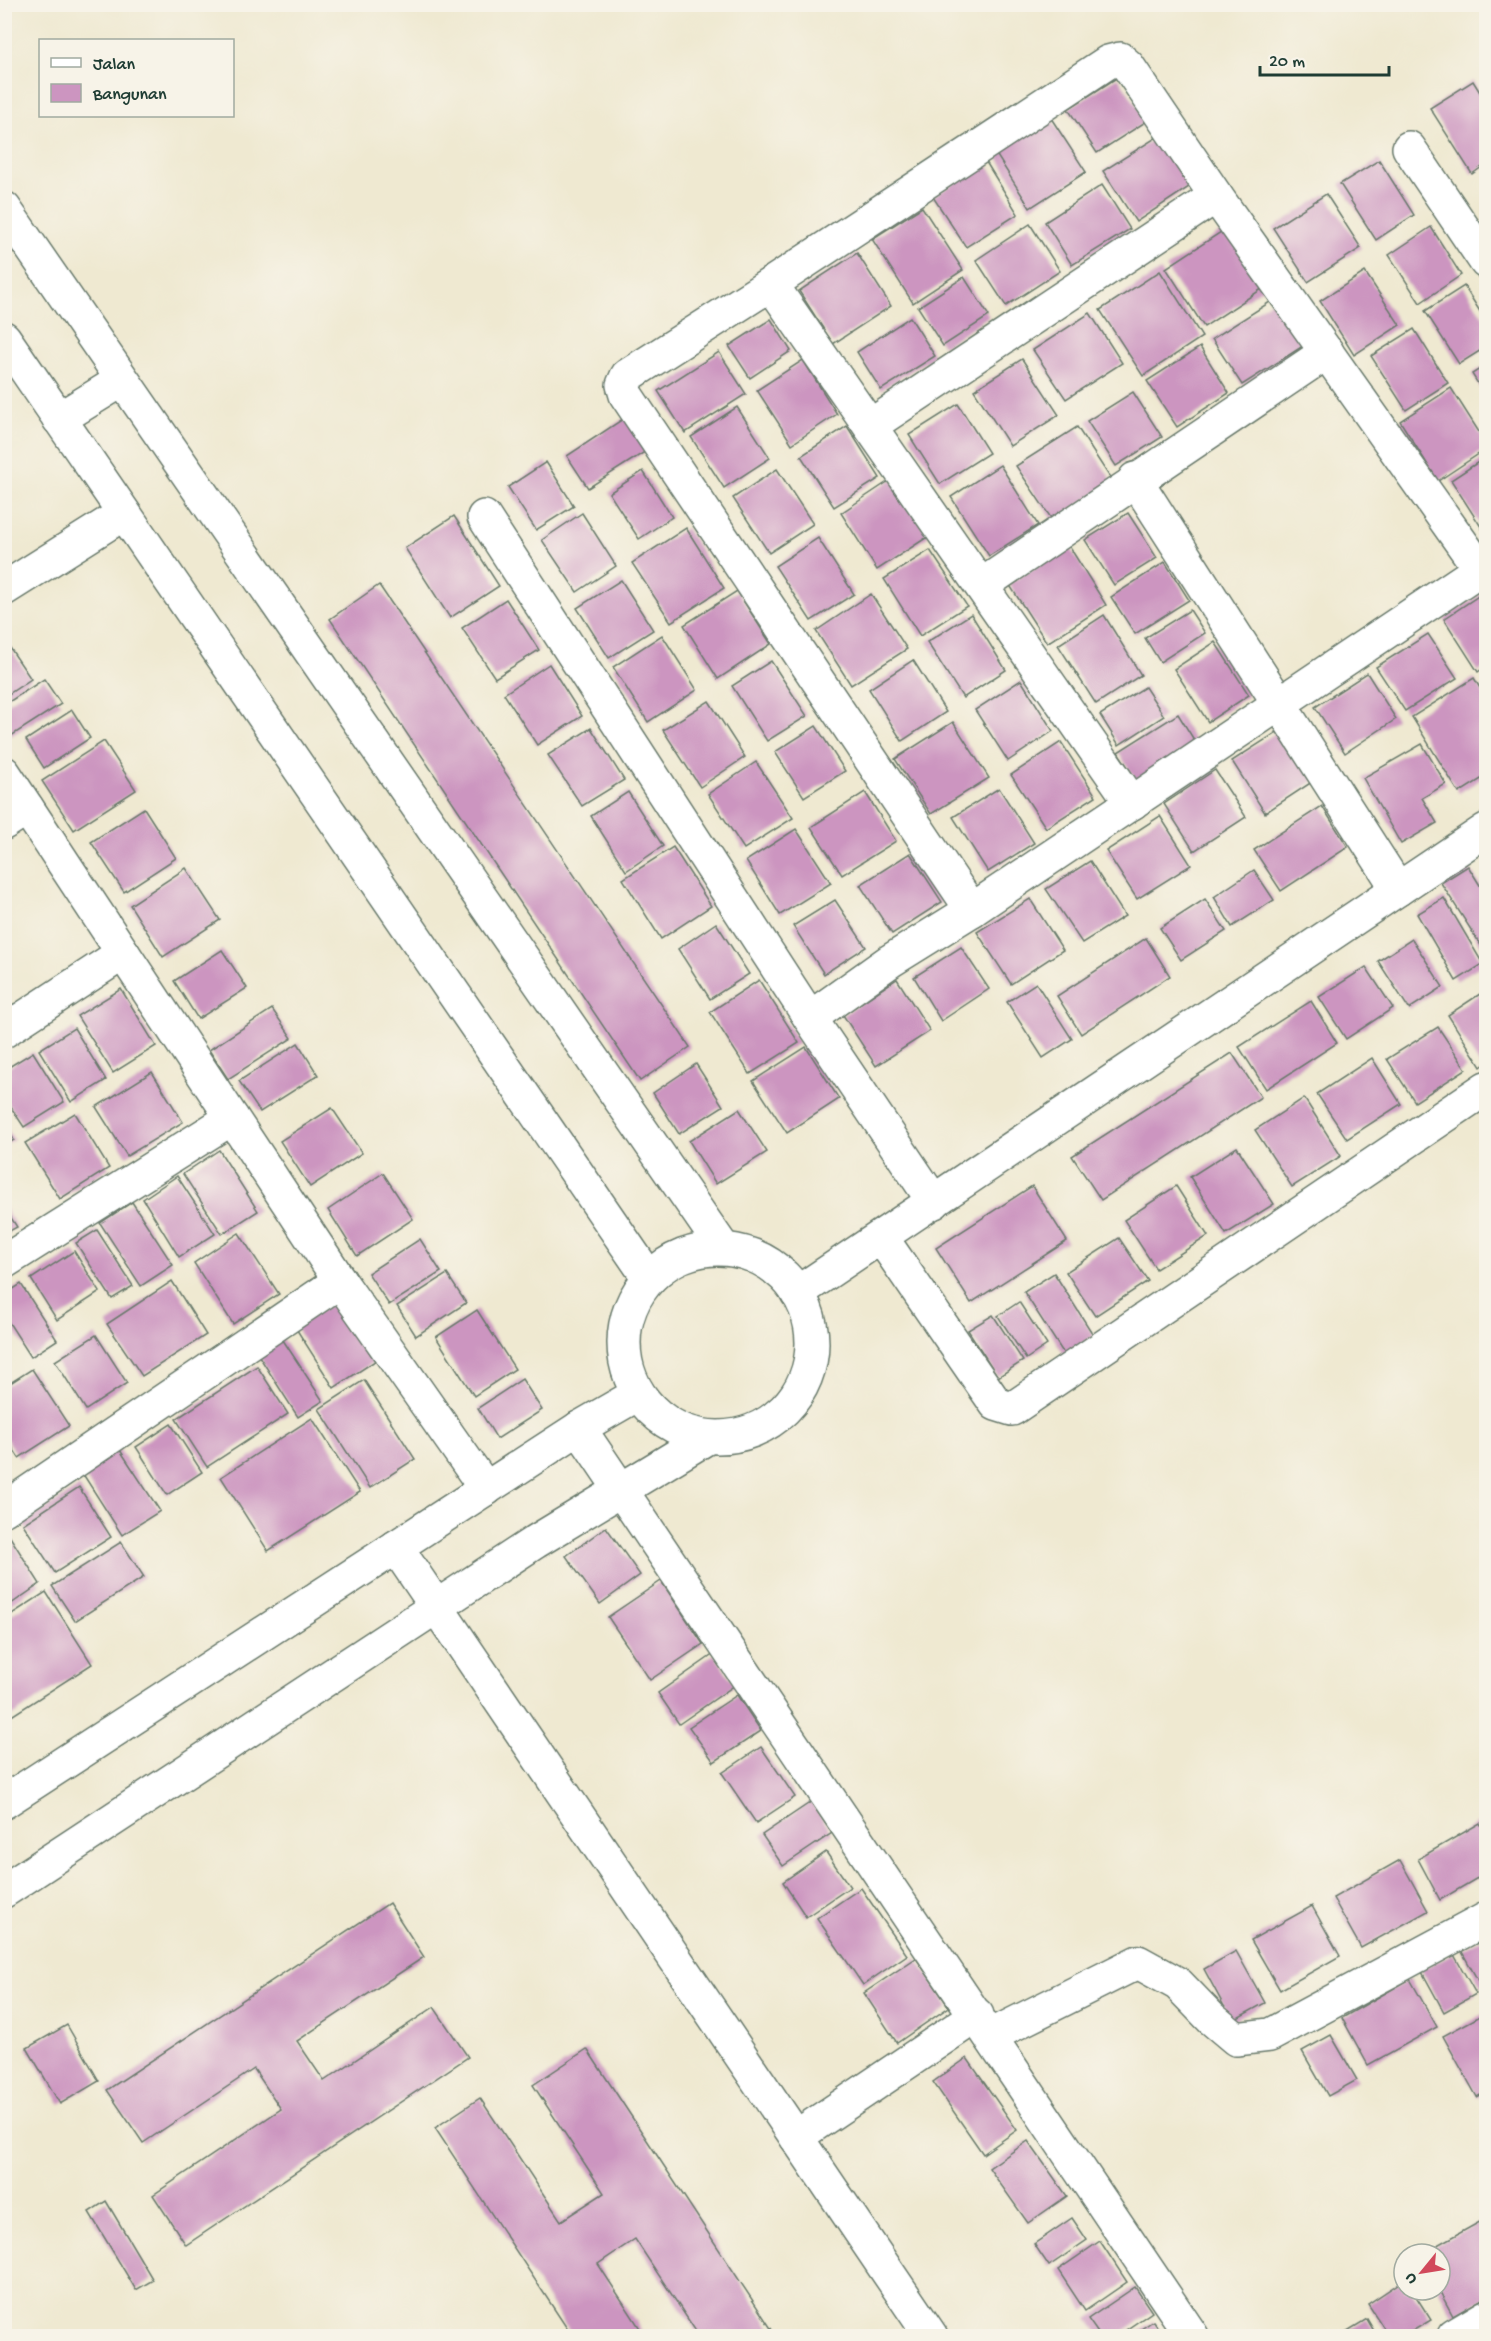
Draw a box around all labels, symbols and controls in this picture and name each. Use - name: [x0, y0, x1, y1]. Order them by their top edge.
- legend: [39, 39, 234, 117]
- scale bar: [1260, 39, 1389, 77]
- text: 20 m: [1269, 52, 1305, 73]
- text: Jalan: [93, 55, 135, 76]
- text: Bangunan: [92, 85, 167, 106]
- north arrow: [1392, 2242, 1452, 2302]
- text: U: [1401, 2268, 1423, 2286]

